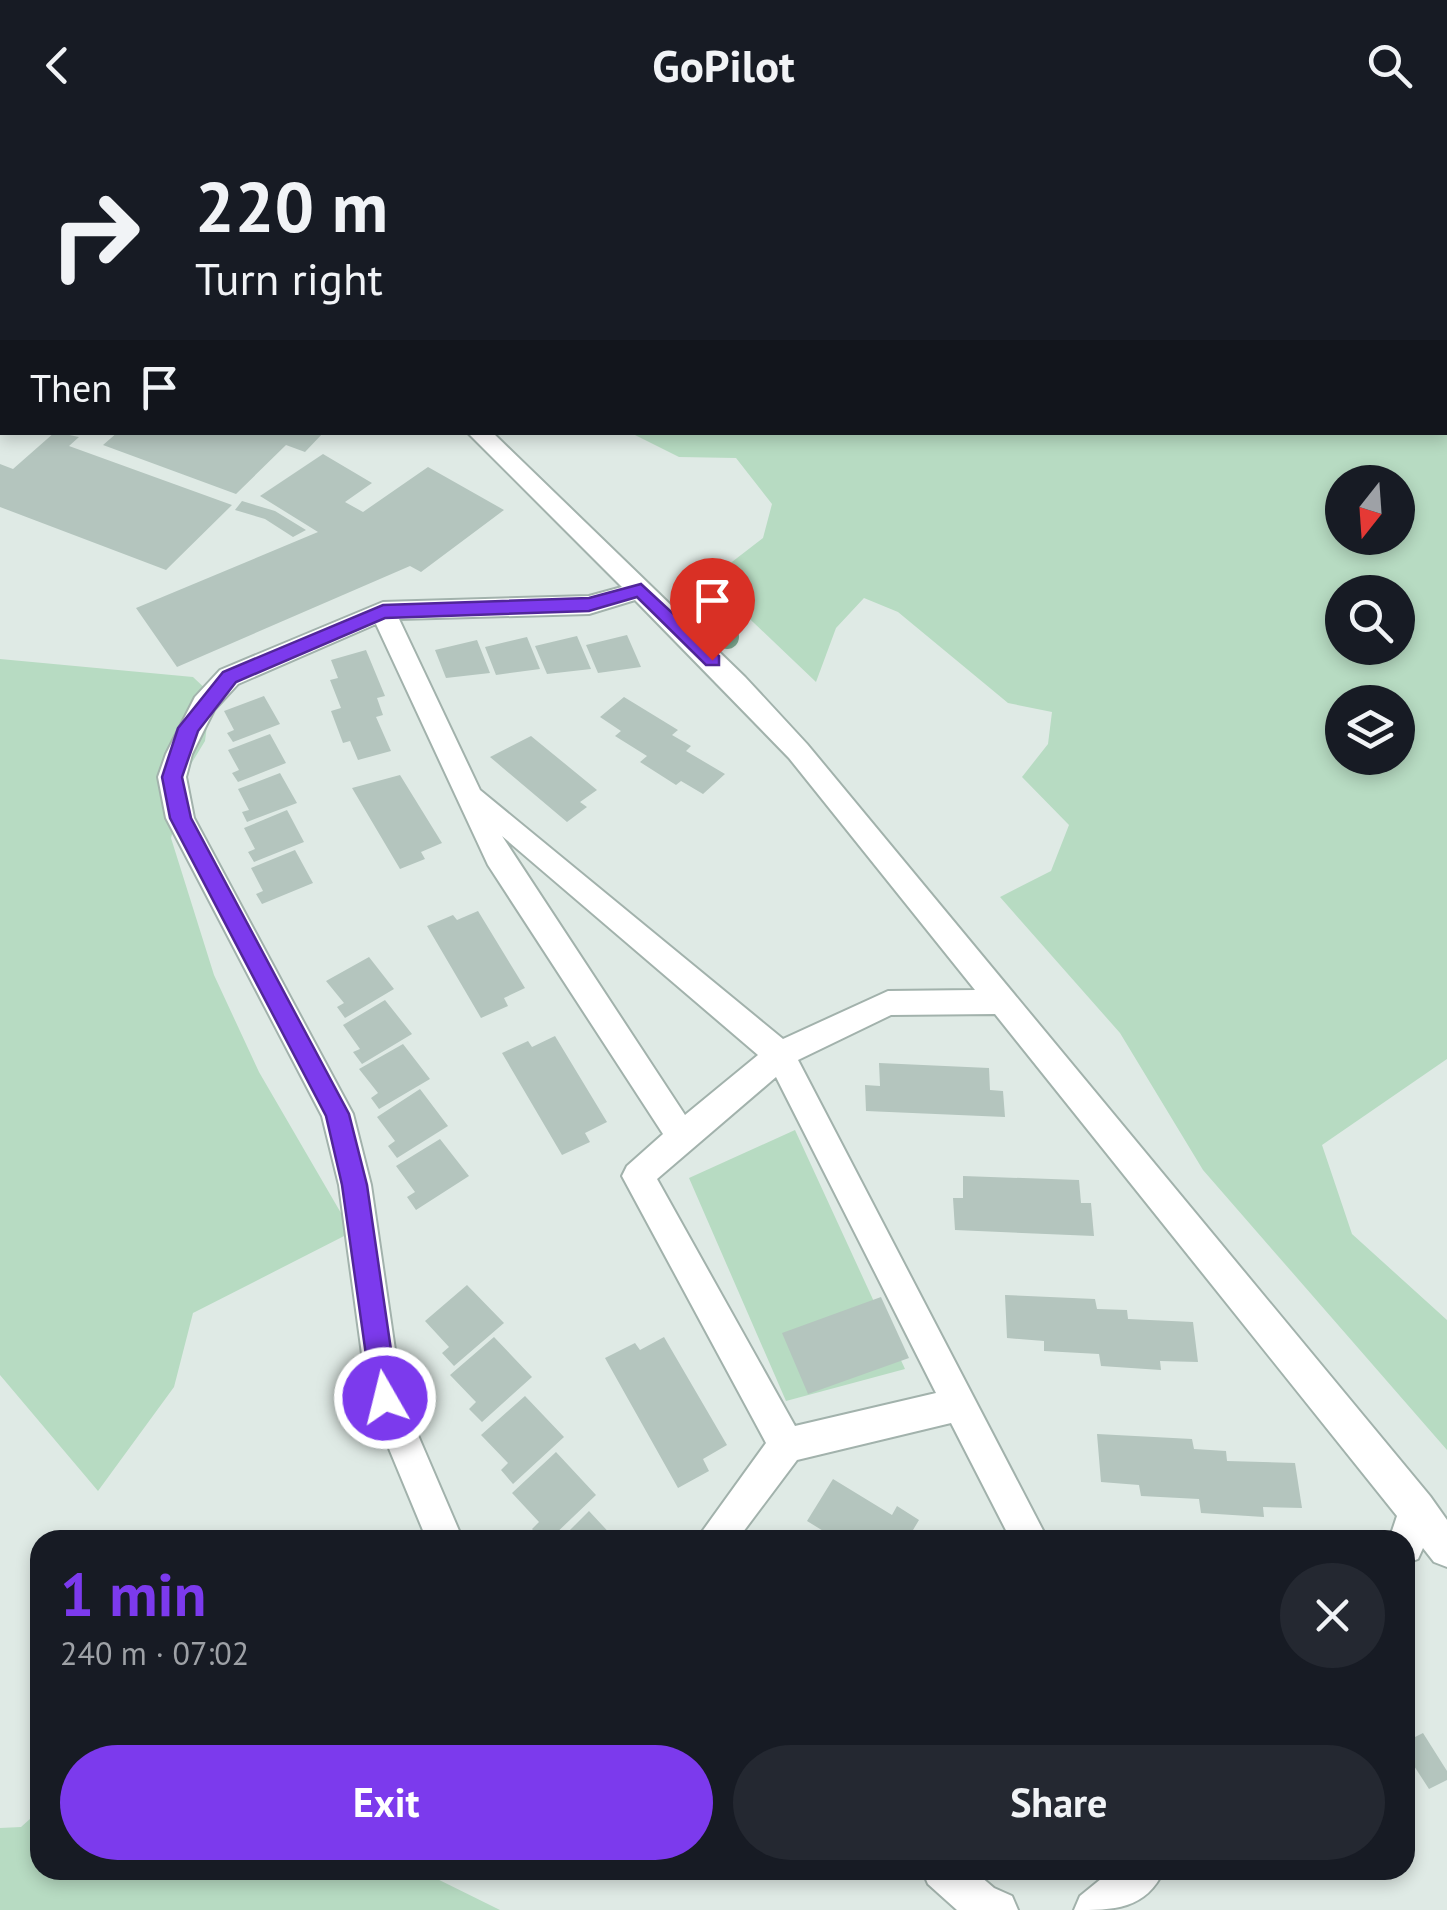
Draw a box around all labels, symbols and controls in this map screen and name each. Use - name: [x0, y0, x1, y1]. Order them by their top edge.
- text: GoPilot: [652, 36, 795, 94]
- icon: back: [30, 38, 85, 93]
- icon: search: [1362, 38, 1417, 93]
- text: 220 m: [195, 161, 388, 251]
- icon: right: [30, 170, 160, 300]
- text: Turn right: [195, 249, 383, 307]
- icon: arrive: [132, 360, 187, 415]
- text: Then: [30, 363, 112, 412]
- north arrow: [1325, 465, 1415, 555]
- map controls: [1325, 465, 1415, 775]
- pin: [670, 558, 755, 661]
- icon: arrive: [685, 573, 740, 628]
- button: search: [1325, 575, 1415, 665]
- button: layers: [1325, 685, 1415, 775]
- position arrow: [333, 1346, 437, 1450]
- text: 1 min: [60, 1555, 206, 1633]
- button: close: [1280, 1563, 1385, 1668]
- text: 240 m · 07:02: [60, 1632, 249, 1674]
- button: Exit: [60, 1745, 713, 1860]
- button: Share: [733, 1745, 1385, 1860]

